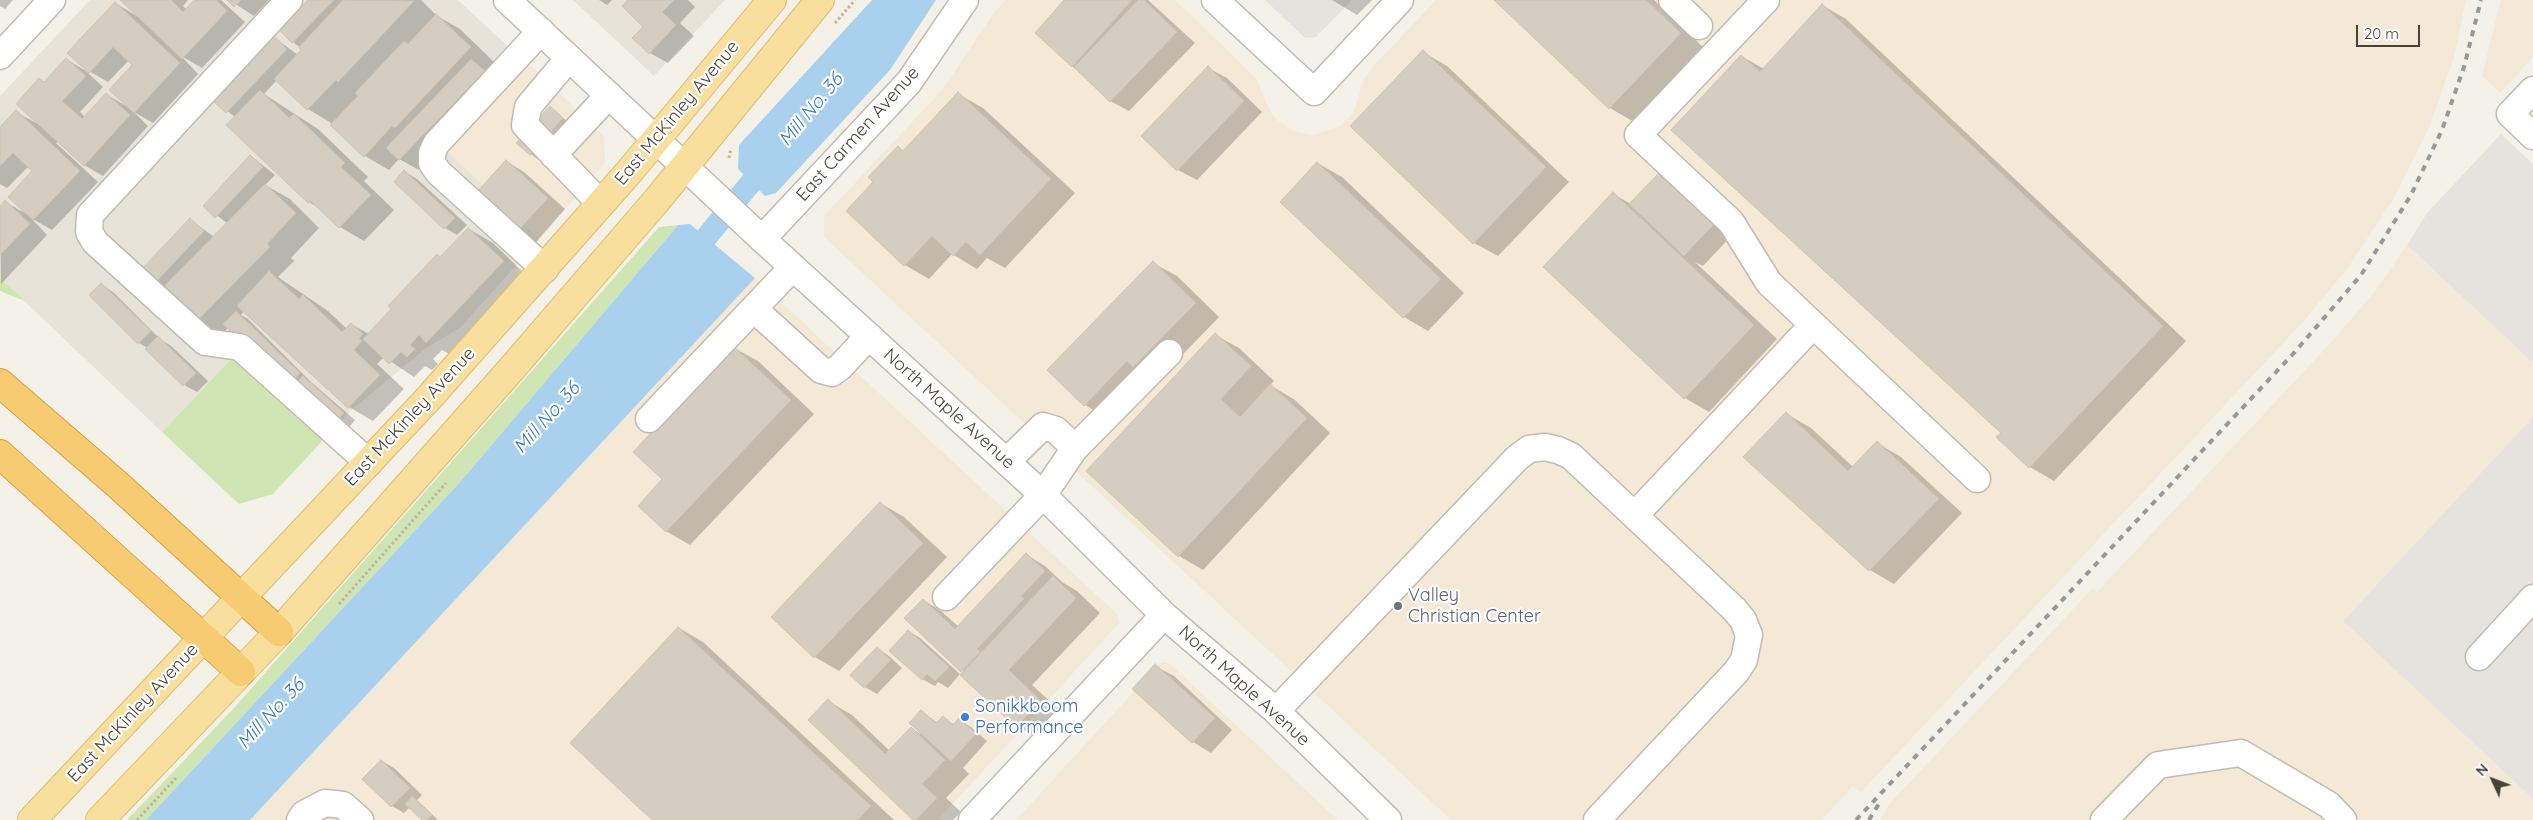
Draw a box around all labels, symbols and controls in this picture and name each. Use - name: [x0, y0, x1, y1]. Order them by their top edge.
- scale bar: [2358, 15, 2422, 47]
- text: 20 m: [2364, 24, 2399, 43]
- street label: East McKinley Avenue: [610, 36, 744, 190]
- street label: East Carmen Avenue: [792, 62, 924, 206]
- water label: Mill No. 36: [774, 69, 848, 151]
- street label: East McKinley Avenue: [340, 343, 480, 491]
- street label: North Maple Avenue: [879, 344, 1019, 474]
- water label: Mill No. 36: [509, 378, 585, 458]
- place label: Valley Christian Center: [1408, 585, 1541, 628]
- marker: Valley Christian Center: [1392, 600, 1404, 612]
- street label: North Maple Avenue: [1174, 621, 1314, 751]
- street label: East McKinley Avenue: [63, 639, 203, 787]
- water label: Mill No. 36: [233, 674, 309, 754]
- place label: Sonikkboom Performance: [975, 696, 1083, 739]
- marker: Sonikkboom Performance: [959, 711, 971, 723]
- north arrow: [2468, 755, 2518, 805]
- text: N: [2472, 760, 2492, 780]

